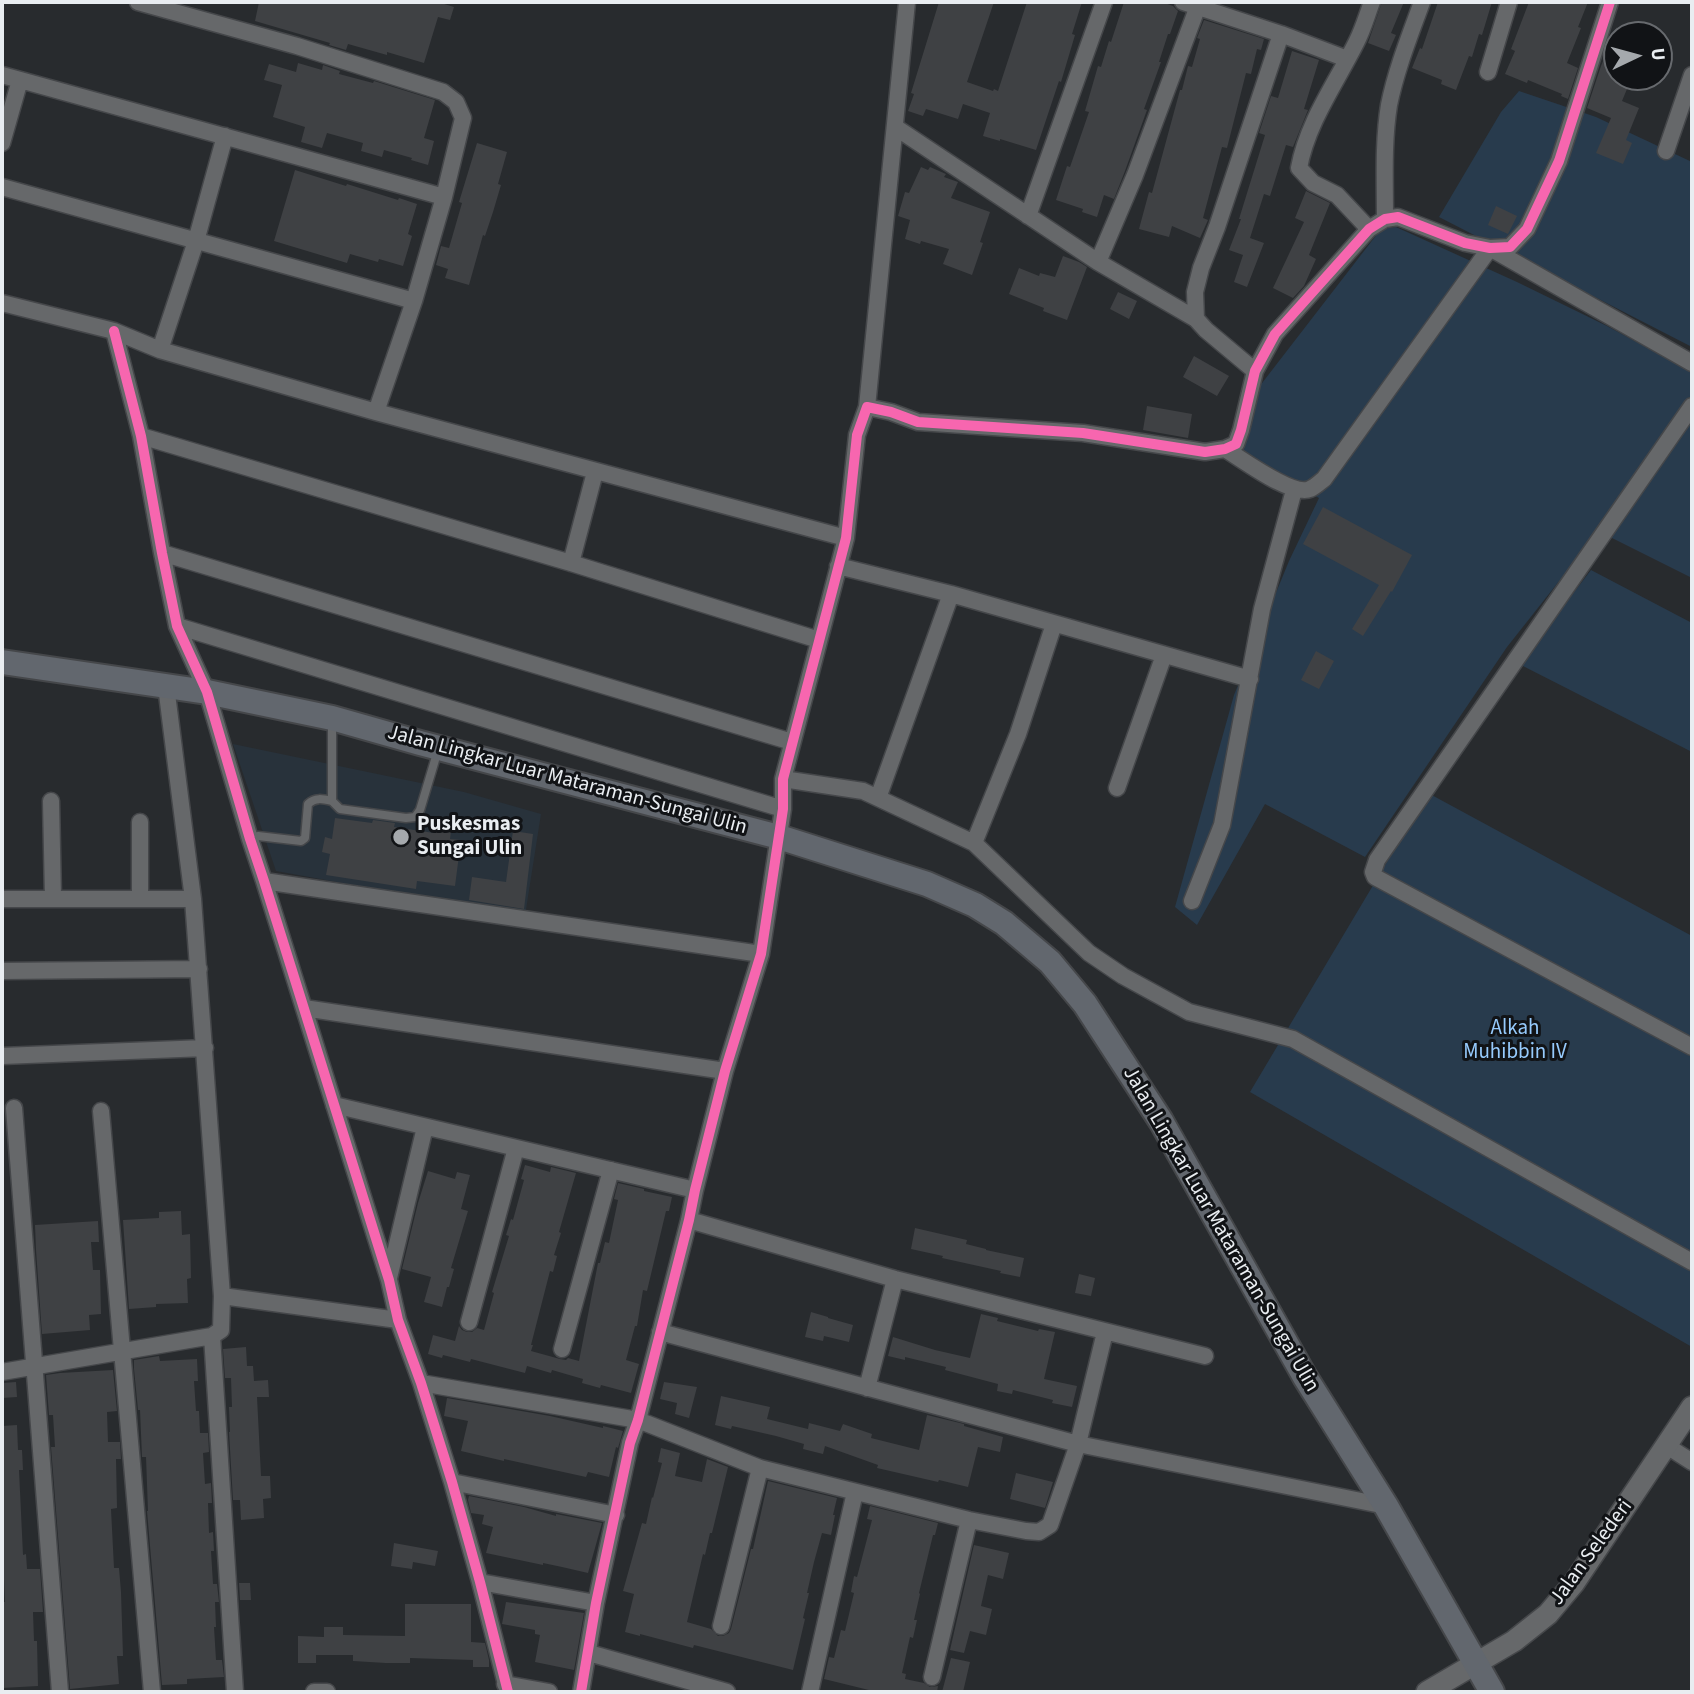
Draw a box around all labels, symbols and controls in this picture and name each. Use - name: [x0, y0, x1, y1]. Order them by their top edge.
- north arrow: [1603, 21, 1673, 91]
- text: U: [1643, 47, 1671, 62]
- street label: Jalan Lingkar Luar Mataraman-Sungai Ulin: [384, 721, 750, 841]
- place label: Puskesmas Sungai Ulin: [417, 812, 522, 862]
- marker: Puskesmas Sungai Ulin: [391, 827, 411, 847]
- park label: Alkah Muhibbin IV: [1463, 1016, 1567, 1066]
- street label: Jalan Lingkar Luar Mataraman-Sungai Ulin: [1116, 1063, 1324, 1397]
- street label: Jalan Selederi: [1545, 1495, 1639, 1611]

